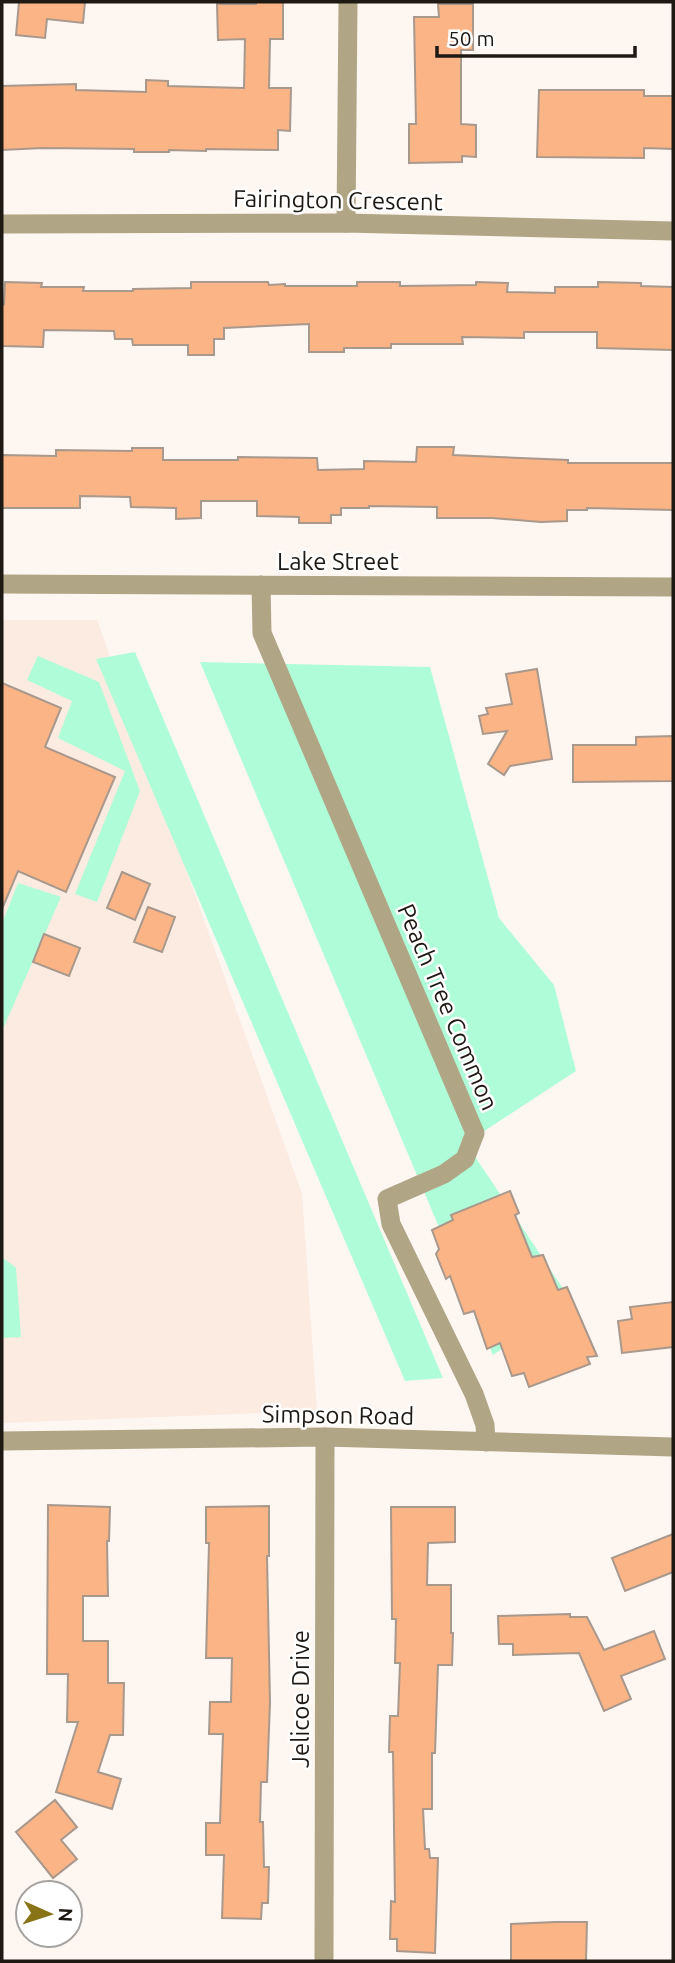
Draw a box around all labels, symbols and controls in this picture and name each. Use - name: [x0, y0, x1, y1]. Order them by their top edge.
- scale bar: [437, 14, 635, 58]
- text: 50 m: [448, 26, 495, 50]
- street label: Fairington Crescent: [233, 185, 444, 215]
- street label: Lake Street: [277, 548, 400, 575]
- street label: Peach Tree Common: [392, 900, 504, 1114]
- street label: Simpson Road: [262, 1400, 414, 1430]
- street label: Jelicoe Drive: [287, 1630, 314, 1768]
- north arrow: [14, 1879, 84, 1949]
- text: N: [55, 1907, 77, 1923]

